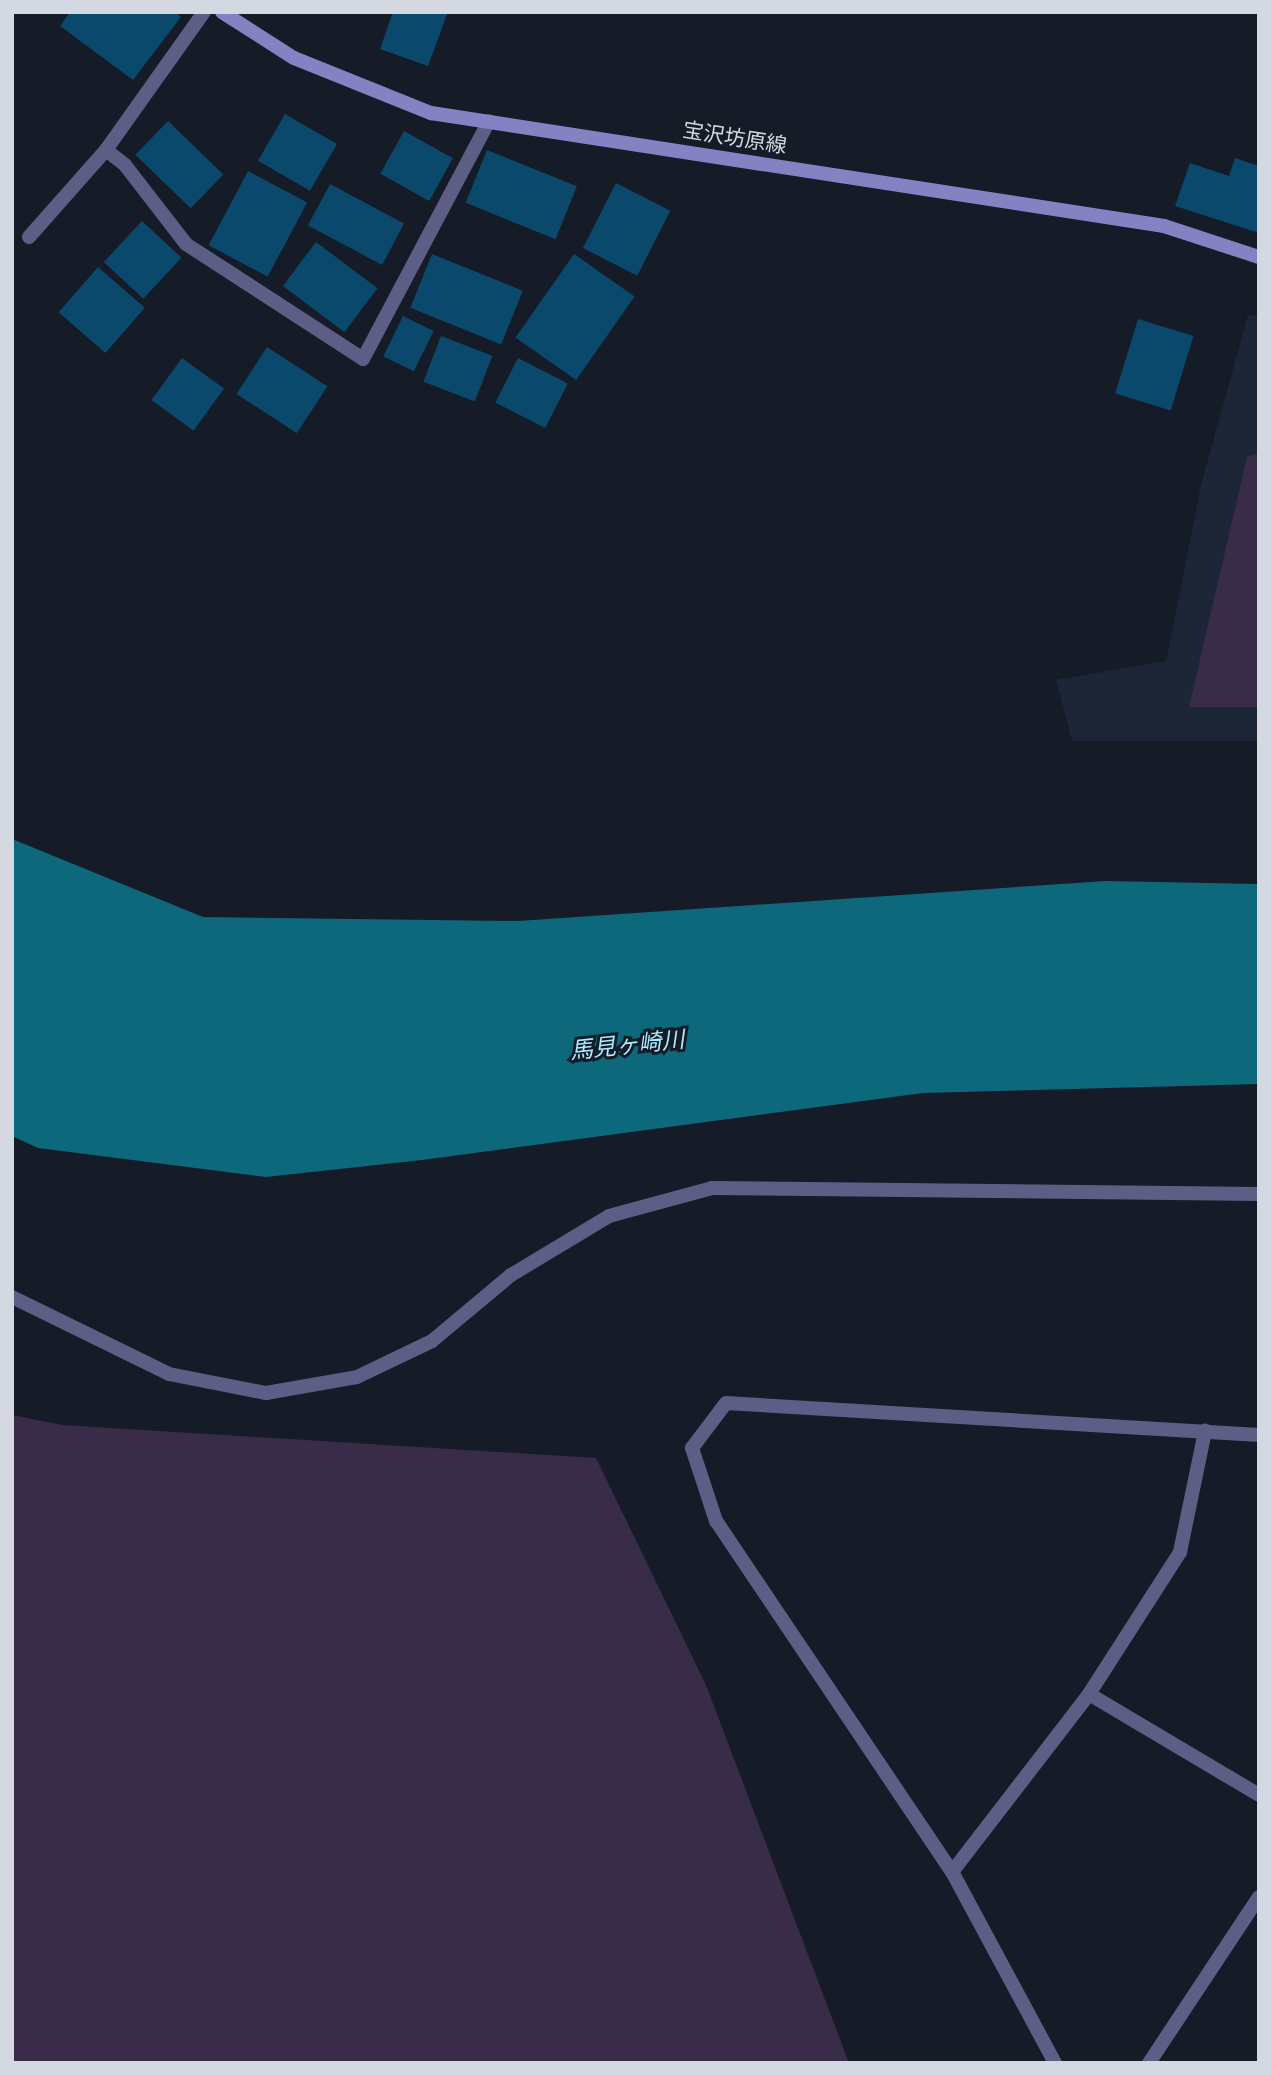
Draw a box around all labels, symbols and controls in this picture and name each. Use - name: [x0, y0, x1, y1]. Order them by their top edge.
- street label: 宝沢坊原線: [681, 115, 789, 157]
- water label: 馬見ヶ崎川: [568, 1024, 686, 1064]

